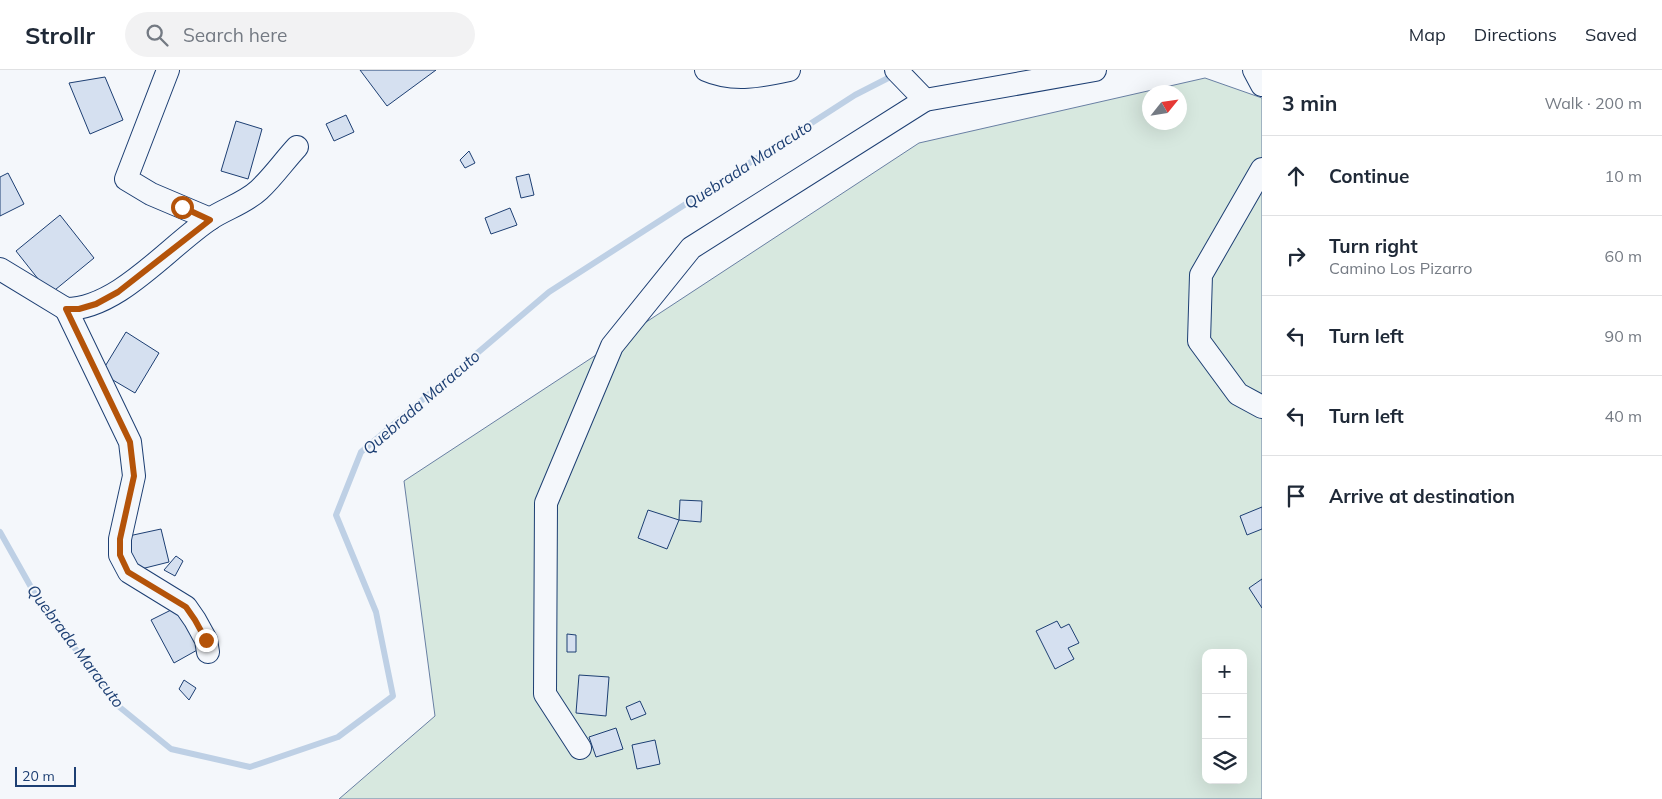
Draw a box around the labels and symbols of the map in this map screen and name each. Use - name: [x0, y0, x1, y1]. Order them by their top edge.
- north arrow: [1142, 85, 1187, 130]
- water label: Quebrada Maracuto: [680, 115, 816, 213]
- route start: [171, 196, 194, 219]
- water label: Quebrada Maracuto: [358, 346, 484, 458]
- water label: Quebrada Maracuto: [23, 580, 129, 712]
- route end: [195, 629, 218, 652]
- scale bar: [15, 764, 76, 787]

